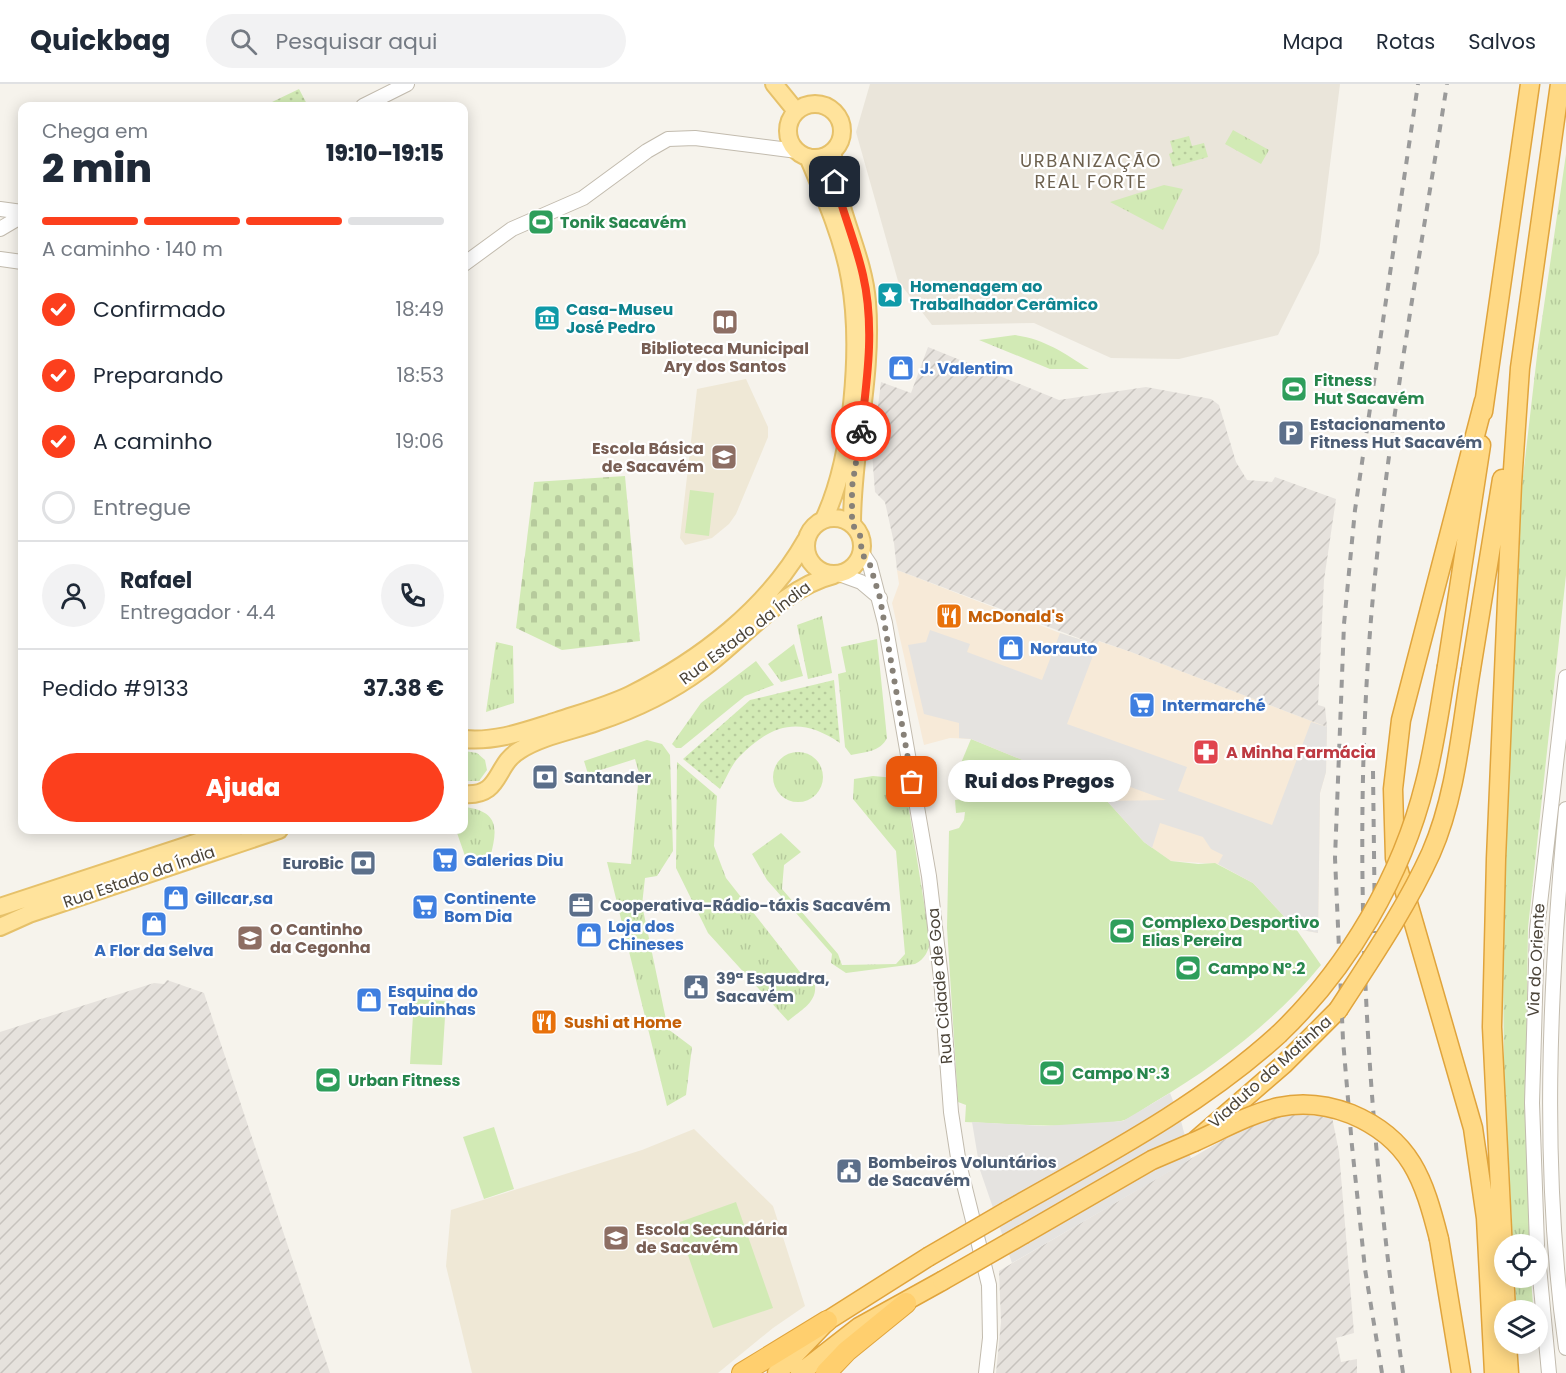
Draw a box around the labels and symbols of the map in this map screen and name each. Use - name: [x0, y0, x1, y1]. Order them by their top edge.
- district label: URBANIZAÇÃO REAL FORTE: [1020, 148, 1162, 194]
- pin: [809, 156, 860, 207]
- sports icon: Tonik Sacavém: [526, 207, 556, 237]
- place label: Tonik Sacavém: [560, 211, 687, 234]
- place label: Homenagem ao Trabalhador Cerâmico: [910, 275, 1098, 316]
- place icon: Homenagem ao Trabalhador Cerâmico: [875, 280, 905, 310]
- place label: Casa-Museu José Pedro: [566, 298, 673, 339]
- museum icon: Casa-Museu José Pedro: [532, 303, 562, 333]
- library icon: Biblioteca Municipal Ary dos Santos: [710, 307, 740, 337]
- place label: Biblioteca Municipal Ary dos Santos: [641, 337, 809, 378]
- shop icon: J. Valentim: [886, 353, 916, 383]
- place label: J. Valentim: [920, 357, 1013, 380]
- place label: Fitness Hut Sacavém: [1314, 369, 1424, 410]
- sports icon: Fitness Hut Sacavém: [1279, 374, 1309, 404]
- courier: [831, 401, 891, 461]
- place label: Estacionamento Fitness Hut Sacavém: [1310, 413, 1482, 454]
- parking icon: Estacionamento Fitness Hut Sacavém: [1276, 418, 1306, 448]
- place label: Escola Básica de Sacavém: [592, 437, 704, 478]
- school or university icon: Escola Básica de Sacavém: [709, 442, 739, 472]
- street label: Rua Estado da Índia: [674, 576, 816, 690]
- restaurant icon: McDonald's: [934, 601, 964, 631]
- place label: McDonald's: [968, 605, 1064, 628]
- shop icon: Norauto: [996, 633, 1026, 663]
- place label: Norauto: [1030, 637, 1097, 660]
- supermarket icon: Intermarché: [1127, 690, 1157, 720]
- place label: Intermarché: [1162, 694, 1266, 717]
- pharmacy icon: A Minha Farmácia: [1191, 737, 1221, 767]
- place label: A Minha Farmácia: [1226, 741, 1376, 764]
- pin: [886, 756, 937, 807]
- callout: Rui dos Pregos: [948, 761, 1131, 803]
- bank icon: Santander: [530, 762, 560, 792]
- place label: Santander: [564, 766, 651, 789]
- street label: Rua Estado da Índia: [60, 840, 218, 914]
- supermarket icon: Galerias Diu: [430, 845, 460, 875]
- bank icon: EuroBic: [348, 848, 378, 878]
- place label: Galerias Diu: [464, 849, 564, 872]
- place label: EuroBic: [283, 852, 344, 875]
- shop icon: Gillcar,sa: [161, 883, 191, 913]
- place label: Gillcar,sa: [195, 887, 273, 910]
- place label: Continente Bom Dia: [444, 887, 536, 928]
- office icon: Cooperativa-Rádio-táxis Sacavém: [566, 890, 596, 920]
- supermarket icon: Continente Bom Dia: [410, 892, 440, 922]
- place label: Cooperativa-Rádio-táxis Sacavém: [600, 894, 891, 917]
- street label: Via do Oriente: [1522, 903, 1550, 1017]
- street label: Rua Cidade de Goa: [922, 907, 958, 1065]
- shop icon: A Flor da Selva: [139, 909, 169, 939]
- place label: Complexo Desportivo Elias Pereira: [1142, 911, 1320, 952]
- place label: Loja dos Chineses: [608, 915, 684, 956]
- sports icon: Complexo Desportivo Elias Pereira: [1107, 916, 1137, 946]
- place label: O Cantinho da Cegonha: [270, 918, 371, 959]
- shop icon: Loja dos Chineses: [574, 920, 604, 950]
- school or university icon: O Cantinho da Cegonha: [235, 923, 265, 953]
- place label: A Flor da Selva: [94, 939, 214, 962]
- sports icon: Campo Nº.2: [1173, 953, 1203, 983]
- place label: Campo Nº.2: [1208, 957, 1305, 980]
- place label: 39ª Esquadra, Sacavém: [716, 967, 830, 1008]
- public building icon: 39ª Esquadra, Sacavém: [681, 972, 711, 1002]
- place label: Esquina do Tabuinhas: [388, 980, 478, 1021]
- shop icon: Esquina do Tabuinhas: [354, 985, 384, 1015]
- restaurant icon: Sushi at Home: [529, 1007, 559, 1037]
- street label: Viaduto da Matinha: [1203, 1010, 1337, 1134]
- place label: Sushi at Home: [564, 1011, 682, 1034]
- sports icon: Campo Nº.3: [1037, 1058, 1067, 1088]
- place label: Campo Nº.3: [1072, 1062, 1170, 1085]
- sports icon: Urban Fitness: [313, 1065, 343, 1095]
- place label: Urban Fitness: [348, 1069, 461, 1092]
- place label: Bombeiros Voluntários de Sacavém: [868, 1151, 1057, 1192]
- public building icon: Bombeiros Voluntários de Sacavém: [834, 1156, 864, 1186]
- place label: Escola Secundária de Sacavém: [636, 1218, 788, 1259]
- school or university icon: Escola Secundária de Sacavém: [601, 1223, 631, 1253]

